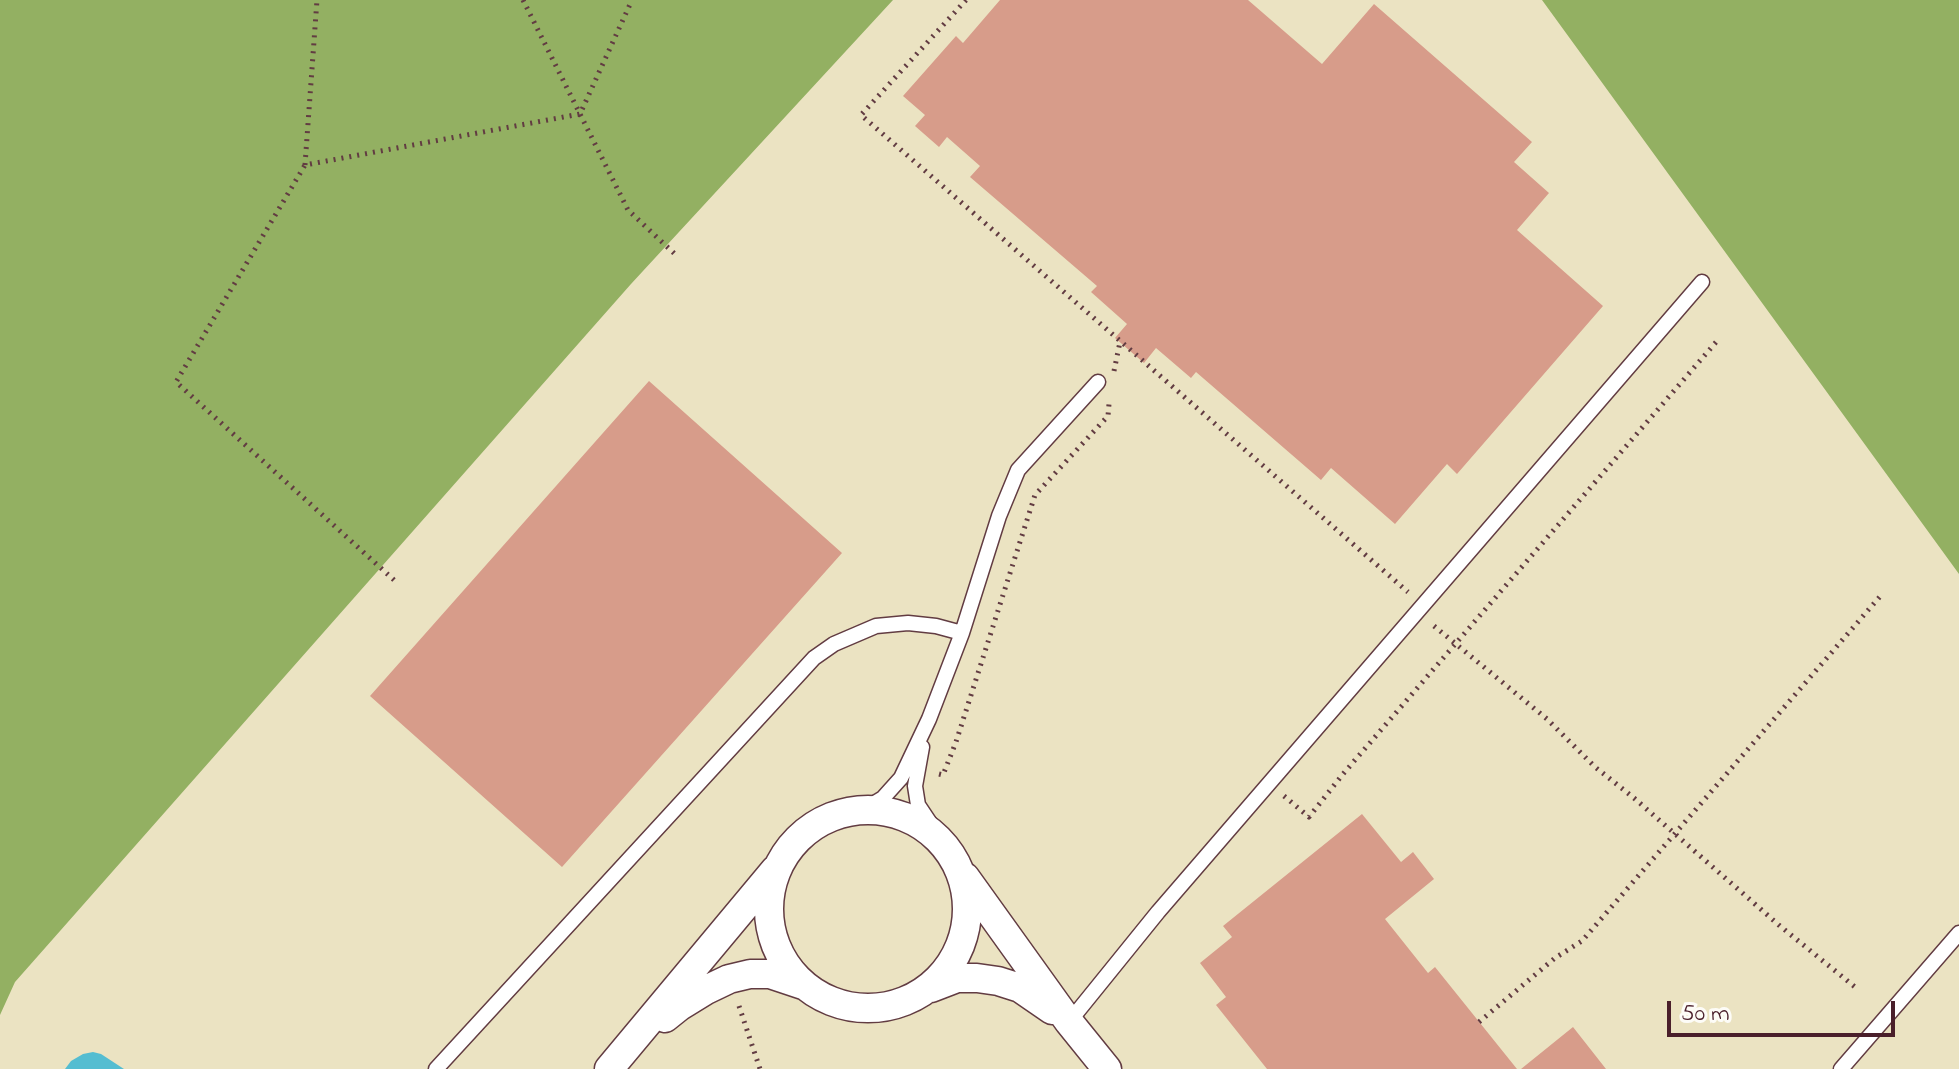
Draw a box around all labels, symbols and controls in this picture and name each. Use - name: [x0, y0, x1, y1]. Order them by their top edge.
- scale bar: [1671, 985, 1899, 1035]
- text: 50 m: [1681, 997, 1730, 1032]

